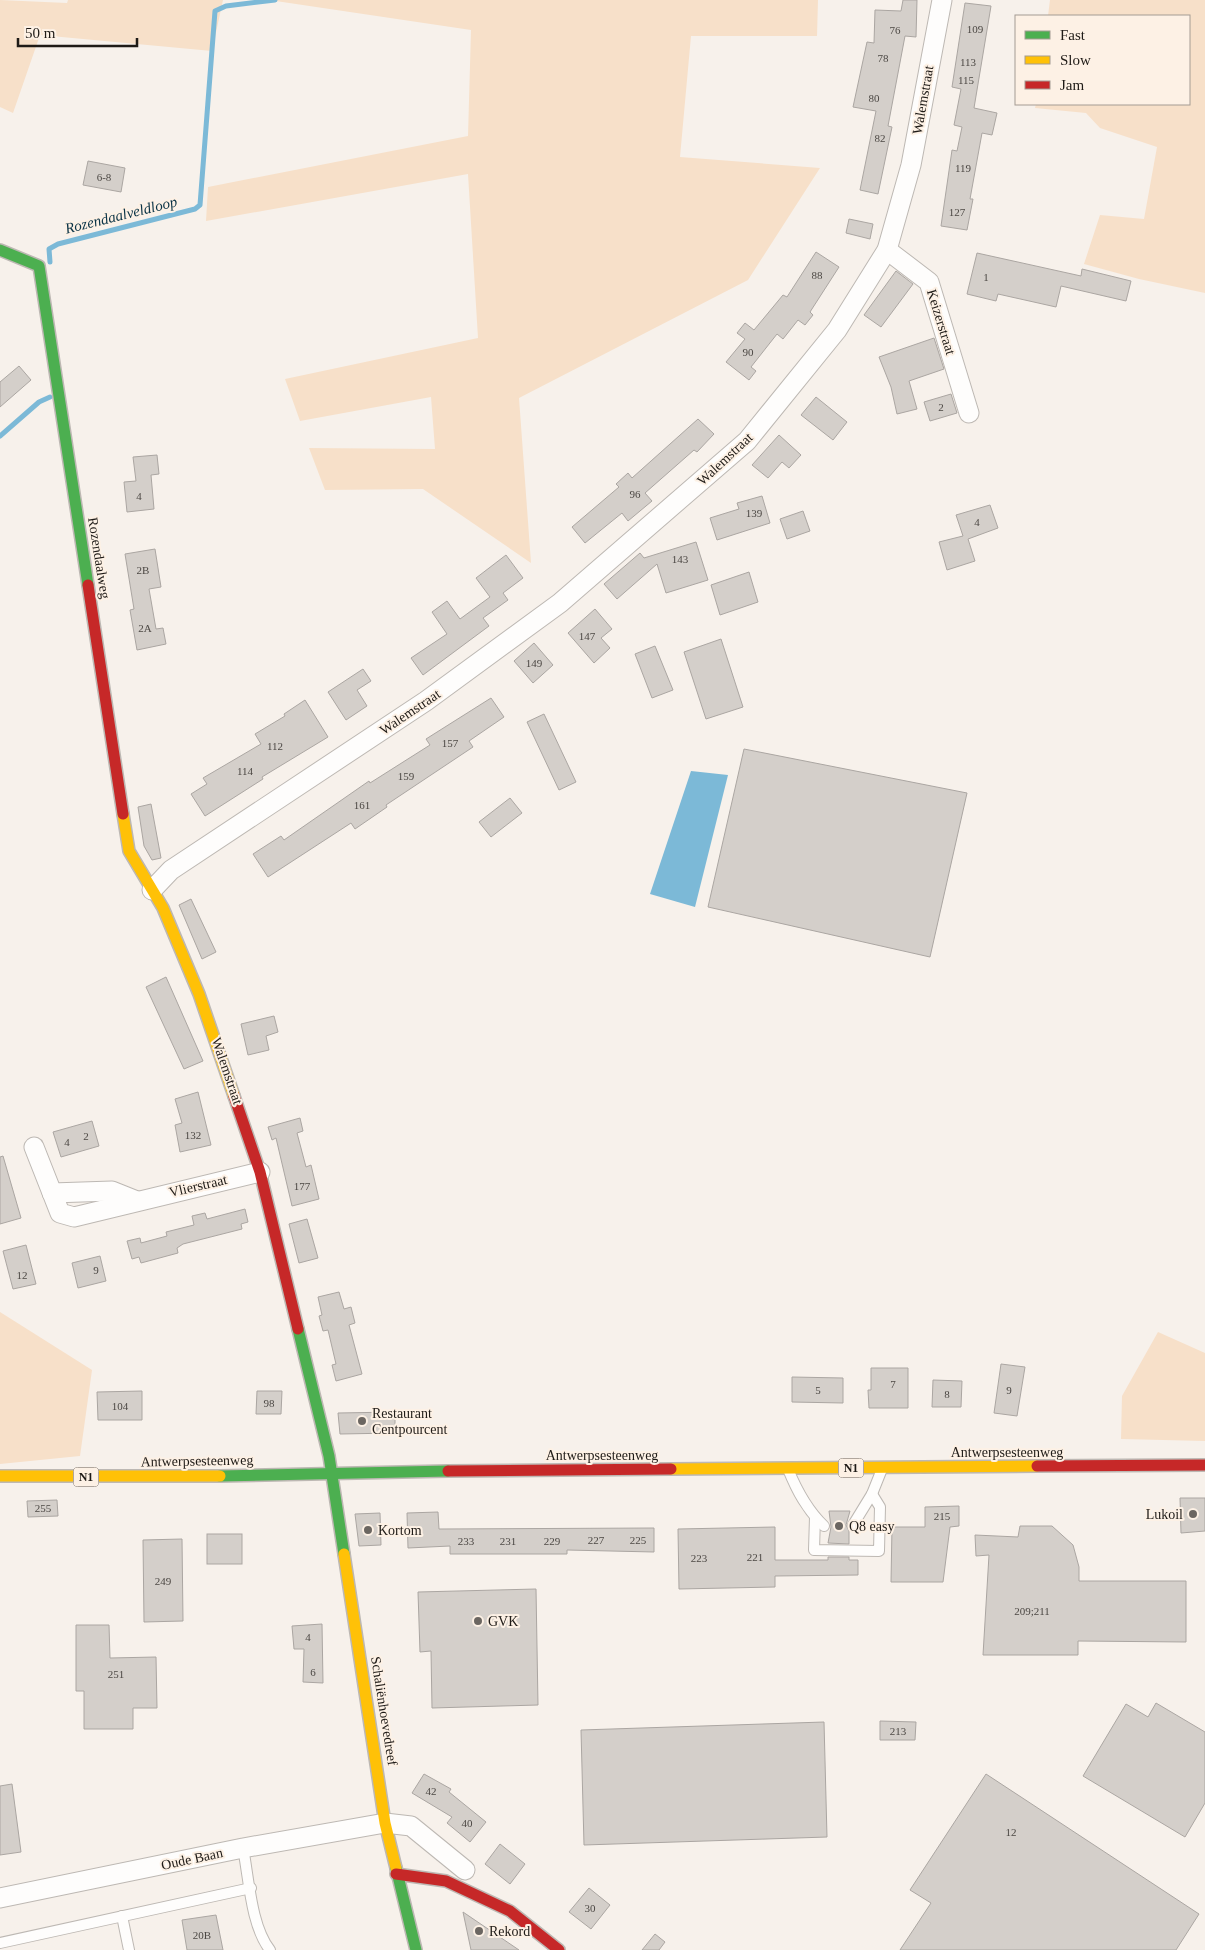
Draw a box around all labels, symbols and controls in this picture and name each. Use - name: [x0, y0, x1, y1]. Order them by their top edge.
- scale bar: [18, 15, 136, 47]
- legend: [1015, 15, 1190, 105]
- house number: 109: [967, 23, 984, 35]
- house number: 76: [890, 24, 901, 36]
- text: 50 m: [25, 25, 56, 41]
- text: Fast: [1060, 27, 1086, 43]
- house number: 78: [878, 52, 889, 64]
- text: Slow: [1060, 52, 1091, 68]
- house number: 113: [960, 56, 977, 68]
- street label: Walemstraat: [910, 64, 936, 136]
- house number: 115: [958, 74, 975, 86]
- text: Jam: [1060, 77, 1084, 93]
- house number: 80: [869, 92, 880, 104]
- house number: 82: [875, 132, 886, 144]
- house number: 119: [955, 162, 972, 174]
- house number: 6-8: [97, 171, 112, 183]
- water label: Rozendaalveldloop: [62, 193, 179, 237]
- house number: 127: [949, 206, 966, 218]
- house number: 88: [812, 269, 823, 281]
- house number: 1: [983, 271, 989, 283]
- street label: Keizerstraat: [924, 287, 958, 357]
- house number: 90: [743, 346, 754, 358]
- house number: 2: [938, 401, 944, 413]
- street label: Walemstraat: [694, 430, 756, 488]
- house number: 96: [630, 488, 641, 500]
- house number: 4: [136, 490, 142, 502]
- house number: 139: [746, 507, 763, 519]
- street label: Rozendaalweg: [85, 516, 113, 600]
- house number: 4: [974, 516, 980, 528]
- house number: 143: [672, 553, 689, 565]
- house number: 2B: [137, 564, 149, 576]
- house number: 2A: [138, 622, 152, 634]
- house number: 147: [579, 630, 596, 642]
- house number: 149: [526, 657, 543, 669]
- street label: Walemstraat: [377, 686, 443, 738]
- house number: 157: [442, 737, 459, 749]
- house number: 112: [267, 740, 283, 752]
- house number: 114: [237, 765, 254, 777]
- house number: 159: [398, 770, 415, 782]
- house number: 161: [354, 799, 370, 811]
- street label: Walemstraat: [209, 1036, 245, 1106]
- house number: 132: [185, 1129, 201, 1141]
- house number: 2: [83, 1130, 89, 1142]
- house number: 4: [64, 1136, 70, 1148]
- street label: Vlierstraat: [168, 1172, 229, 1200]
- house number: 177: [294, 1180, 311, 1192]
- house number: 9: [93, 1264, 99, 1276]
- house number: 12: [17, 1269, 28, 1281]
- house number: 7: [890, 1378, 896, 1390]
- house number: 5: [815, 1384, 821, 1396]
- house number: 9: [1006, 1384, 1012, 1396]
- house number: 8: [944, 1388, 950, 1400]
- house number: 98: [264, 1397, 275, 1409]
- house number: 104: [112, 1400, 129, 1412]
- place label: Restaurant Centpourcent: [372, 1406, 448, 1437]
- marker: Restaurant Centpourcent: [356, 1415, 368, 1427]
- street label: Antwerpsesteenweg: [951, 1445, 1063, 1460]
- street label: Antwerpsesteenweg: [546, 1448, 658, 1463]
- street label: Antwerpsesteenweg: [141, 1453, 253, 1469]
- road number: N1: [838, 1459, 864, 1478]
- road number: N1: [74, 1468, 98, 1486]
- house number: 255: [35, 1502, 52, 1514]
- place label: Lukoil: [1146, 1507, 1183, 1522]
- marker: Lukoil: [1187, 1508, 1199, 1520]
- house number: 215: [934, 1510, 951, 1522]
- place label: Q8 easy: [849, 1519, 895, 1534]
- marker: Q8 easy: [833, 1520, 845, 1532]
- place label: Kortom: [378, 1523, 422, 1538]
- marker: Kortom: [362, 1524, 374, 1536]
- house number: 227: [588, 1534, 605, 1546]
- house number: 225: [630, 1534, 647, 1546]
- house number: 233: [458, 1535, 475, 1547]
- house number: 231: [500, 1535, 516, 1547]
- house number: 229: [544, 1535, 561, 1547]
- house number: 221: [747, 1551, 763, 1563]
- house number: 223: [691, 1552, 708, 1564]
- house number: 249: [155, 1575, 172, 1587]
- house number: 209;211: [1014, 1605, 1050, 1617]
- place label: GVK: [488, 1614, 518, 1629]
- marker: GVK: [472, 1615, 484, 1627]
- house number: 4: [305, 1631, 311, 1643]
- street label: Schaliënhoevedreef: [368, 1655, 400, 1767]
- house number: 6: [310, 1666, 316, 1678]
- house number: 251: [108, 1668, 124, 1680]
- house number: 213: [890, 1725, 907, 1737]
- house number: 42: [426, 1785, 437, 1797]
- house number: 40: [462, 1817, 473, 1829]
- house number: 12: [1006, 1826, 1017, 1838]
- street label: Oude Baan: [160, 1845, 224, 1873]
- house number: 30: [585, 1902, 596, 1914]
- place label: Rekord: [489, 1924, 530, 1939]
- marker: Rekord: [473, 1925, 485, 1937]
- house number: 20B: [193, 1929, 211, 1941]

